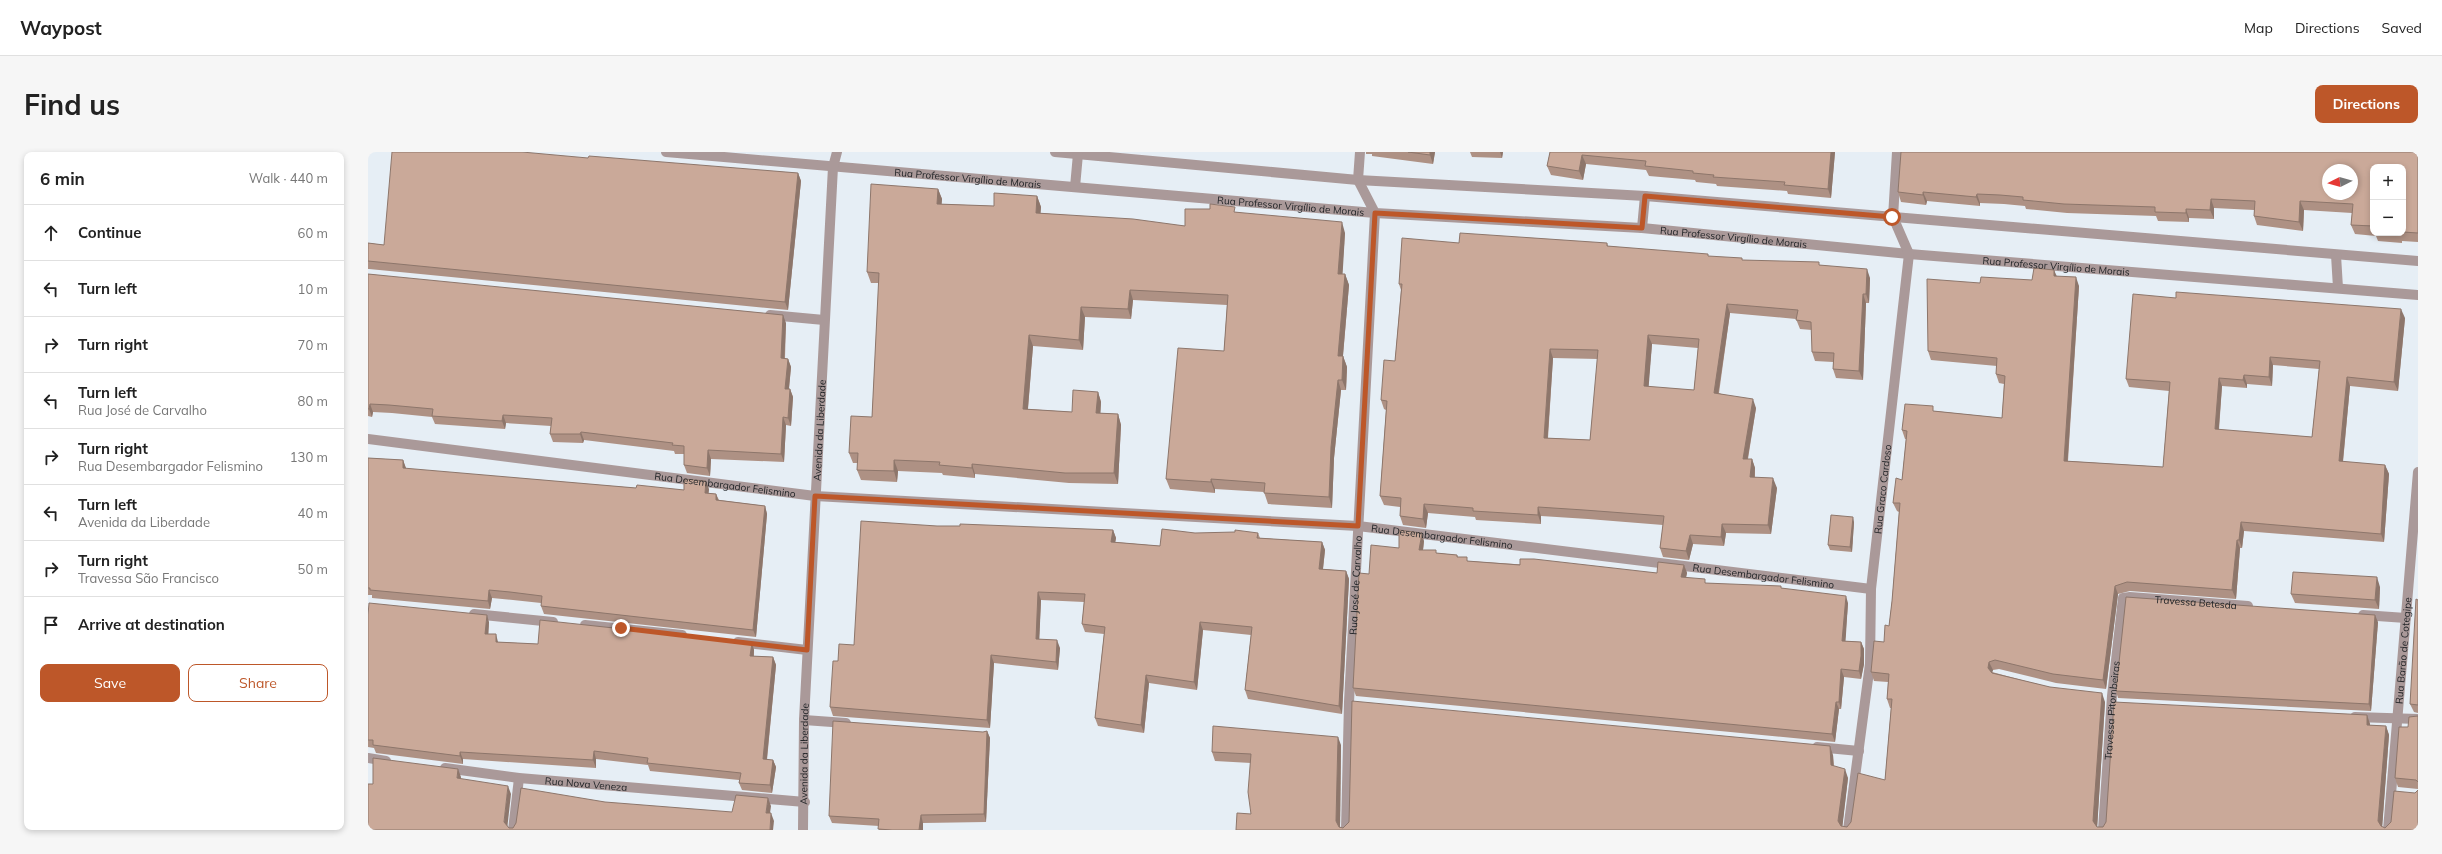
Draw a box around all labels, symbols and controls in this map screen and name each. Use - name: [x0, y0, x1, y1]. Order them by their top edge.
- text: Waypost: [20, 16, 102, 40]
- text: Map: [2244, 19, 2273, 37]
- text: Directions: [2295, 19, 2360, 37]
- text: Saved: [2382, 19, 2422, 37]
- button: Directions: [2315, 85, 2418, 123]
- text: Find us: [24, 87, 120, 122]
- north arrow: [2322, 164, 2358, 200]
- map controls: [2370, 164, 2406, 236]
- button: +: [2370, 164, 2406, 200]
- street label: Rua Professor Virgílio de Morais: [894, 166, 1042, 191]
- text: 6 min: [40, 168, 85, 189]
- text: Walk · 440 m: [249, 170, 328, 186]
- street label: Rua Professor Virgílio de Morais: [1217, 193, 1365, 219]
- button: −: [2370, 200, 2406, 236]
- route start: [1883, 208, 1901, 226]
- icon: ahead: [40, 222, 62, 244]
- text: Continue: [78, 223, 141, 242]
- street label: Rua Professor Virgílio de Morais: [1659, 224, 1808, 251]
- text: 60 m: [298, 225, 328, 241]
- street label: Rua Professor Virgílio de Morais: [1982, 254, 2130, 279]
- icon: left: [40, 278, 62, 300]
- text: Turn left: [78, 279, 137, 298]
- text: 10 m: [298, 281, 328, 297]
- icon: right: [40, 334, 62, 356]
- text: Turn right: [78, 335, 148, 354]
- text: 70 m: [298, 337, 328, 353]
- street label: Avenida da Liberdade: [811, 379, 829, 482]
- text: Turn left: [78, 383, 137, 402]
- icon: left: [40, 390, 62, 412]
- text: 80 m: [298, 393, 328, 409]
- text: Rua José de Carvalho: [78, 402, 207, 418]
- text: Turn right: [78, 439, 148, 458]
- street label: Rua Graco Cardoso: [1871, 443, 1894, 535]
- icon: right: [40, 446, 62, 468]
- text: 130 m: [290, 449, 328, 465]
- text: Rua Desembargador Felismino: [78, 458, 263, 474]
- street label: Rua Desembargador Felismino: [654, 470, 797, 501]
- text: Turn left: [78, 495, 137, 514]
- icon: left: [40, 502, 62, 524]
- text: 40 m: [298, 505, 328, 521]
- text: Avenida da Liberdade: [78, 514, 210, 530]
- street label: Rua Desembargador Felismino: [1370, 522, 1514, 552]
- street label: Rua José de Carvalho: [1347, 535, 1365, 635]
- text: Turn right: [78, 551, 148, 570]
- icon: right: [40, 558, 62, 580]
- text: 50 m: [298, 561, 328, 577]
- street label: Rua Desembargador Felismino: [1692, 561, 1835, 591]
- text: Travessa São Francisco: [78, 570, 219, 586]
- street label: Travessa Betesda: [2154, 593, 2237, 612]
- street label: Rua Barão de Cotegipe: [2393, 597, 2414, 705]
- icon: arrive: [40, 614, 62, 636]
- text: Arrive at destination: [78, 615, 225, 634]
- route end: [612, 619, 630, 637]
- street label: Travessa Pitombeiras: [2102, 660, 2123, 760]
- button: Save: [40, 664, 180, 702]
- button: Share: [188, 664, 328, 702]
- street label: Avenida da Liberdade: [797, 703, 812, 805]
- street label: Rua Nova Veneza: [544, 774, 628, 794]

